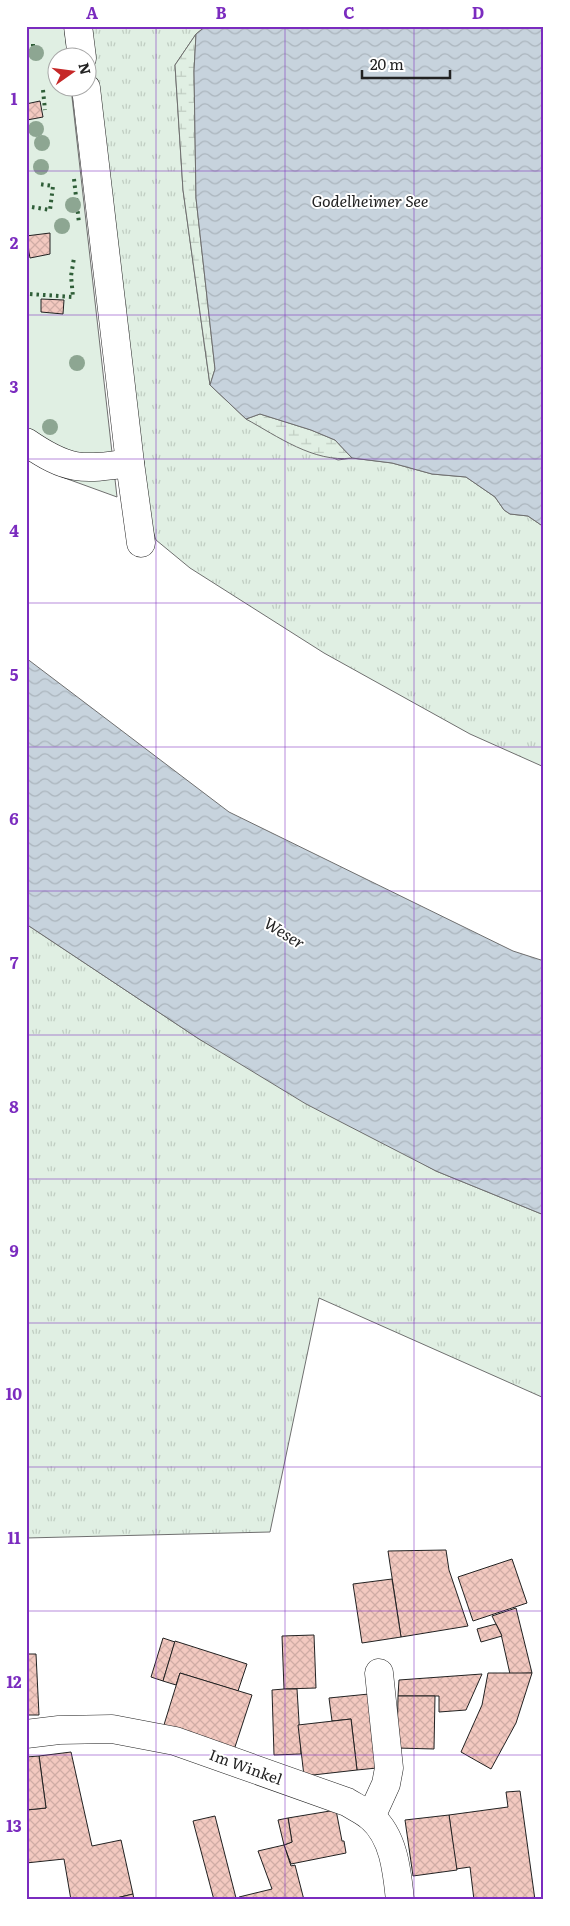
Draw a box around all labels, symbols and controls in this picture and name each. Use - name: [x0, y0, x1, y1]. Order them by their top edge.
- text: A: [86, 0, 98, 24]
- text: B: [215, 0, 227, 24]
- text: C: [343, 0, 355, 24]
- text: D: [472, 0, 484, 24]
- north arrow: [48, 48, 98, 98]
- scale bar: [362, 48, 450, 80]
- text: 20 m: [370, 52, 404, 75]
- text: N: [74, 60, 97, 77]
- text: 1: [11, 86, 18, 110]
- water label: Godelheimer See: [312, 188, 428, 212]
- text: 2: [10, 230, 19, 254]
- text: 3: [10, 374, 19, 398]
- text: 4: [9, 518, 19, 542]
- text: 5: [10, 662, 19, 686]
- text: 6: [9, 806, 19, 830]
- water label: Weser: [260, 910, 310, 954]
- text: 7: [10, 950, 19, 974]
- text: 8: [9, 1094, 19, 1118]
- text: 9: [9, 1238, 19, 1262]
- text: 10: [6, 1381, 22, 1405]
- text: 11: [7, 1525, 21, 1549]
- text: 12: [6, 1669, 22, 1693]
- street label: Im Winkel: [206, 1742, 286, 1790]
- text: 13: [6, 1813, 22, 1837]

